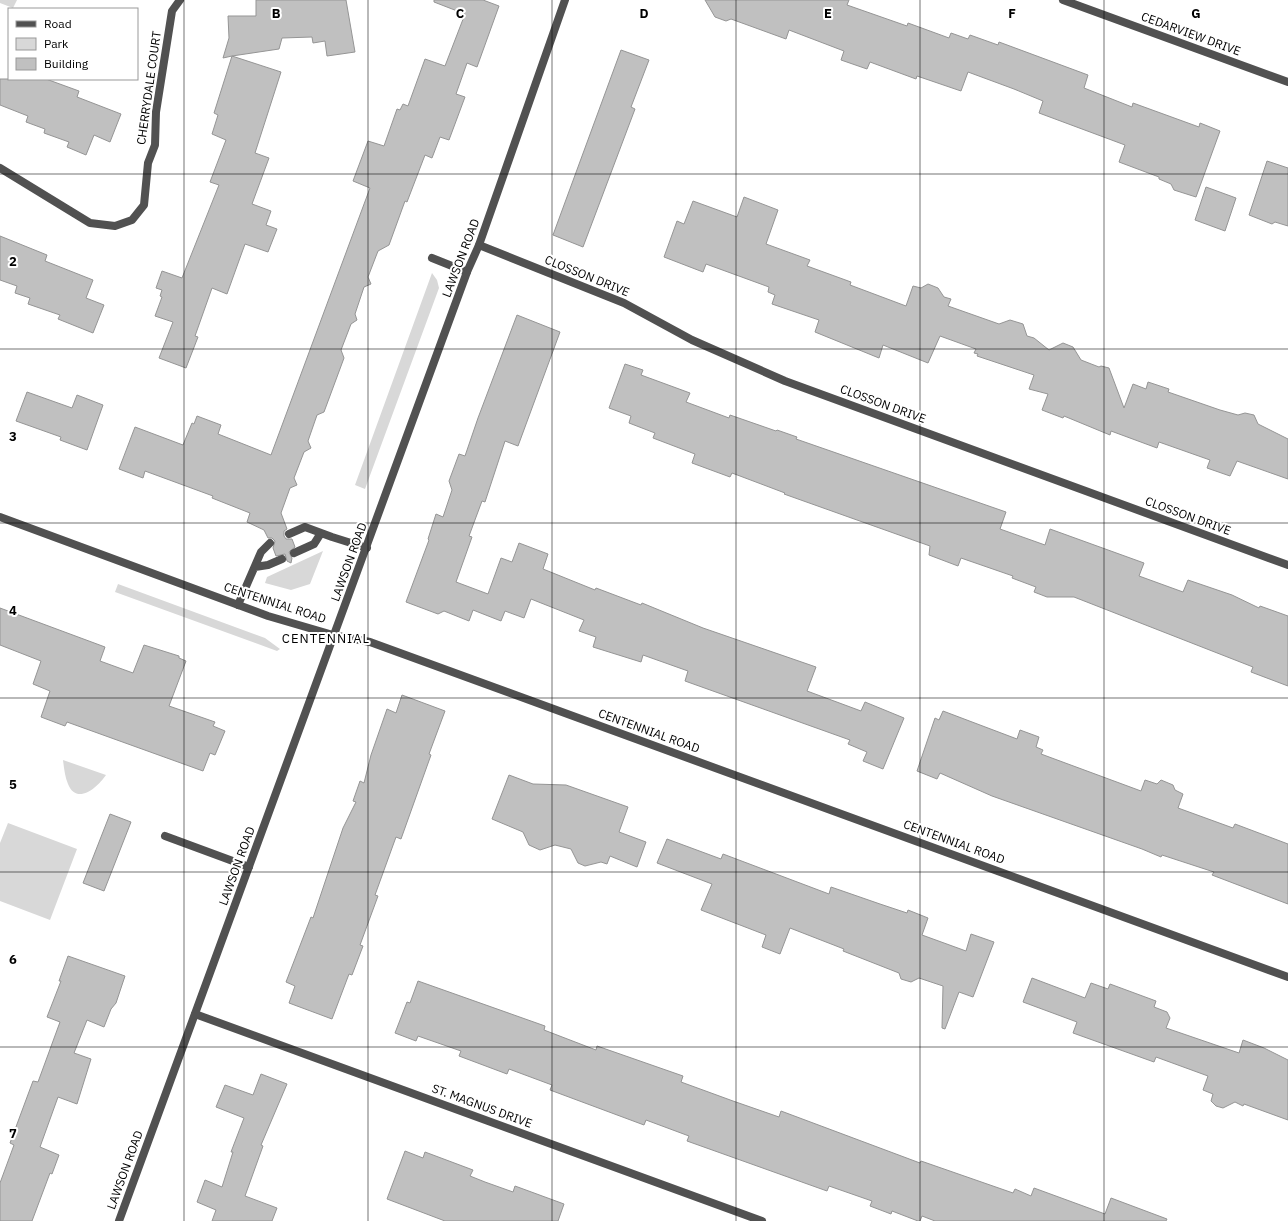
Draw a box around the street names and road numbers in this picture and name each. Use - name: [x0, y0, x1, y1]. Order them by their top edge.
- street label: CEDARVIEW DRIVE: [1139, 9, 1243, 59]
- street label: CHERRYDALE COURT: [133, 30, 164, 146]
- street label: LAWSON ROAD: [439, 216, 482, 299]
- street label: CLOSSON DRIVE: [543, 252, 632, 299]
- street label: CLOSSON DRIVE: [838, 381, 928, 426]
- street label: CLOSSON DRIVE: [1143, 493, 1233, 538]
- street label: LAWSON ROAD: [327, 520, 370, 603]
- street label: CENTENNIAL ROAD: [222, 579, 328, 626]
- street label: CENTENNIAL ROAD: [596, 705, 702, 756]
- street label: CENTENNIAL ROAD: [901, 816, 1007, 867]
- street label: LAWSON ROAD: [215, 824, 258, 907]
- street label: ST. MAGNUS DRIVE: [430, 1080, 534, 1131]
- street label: LAWSON ROAD: [103, 1128, 146, 1211]

